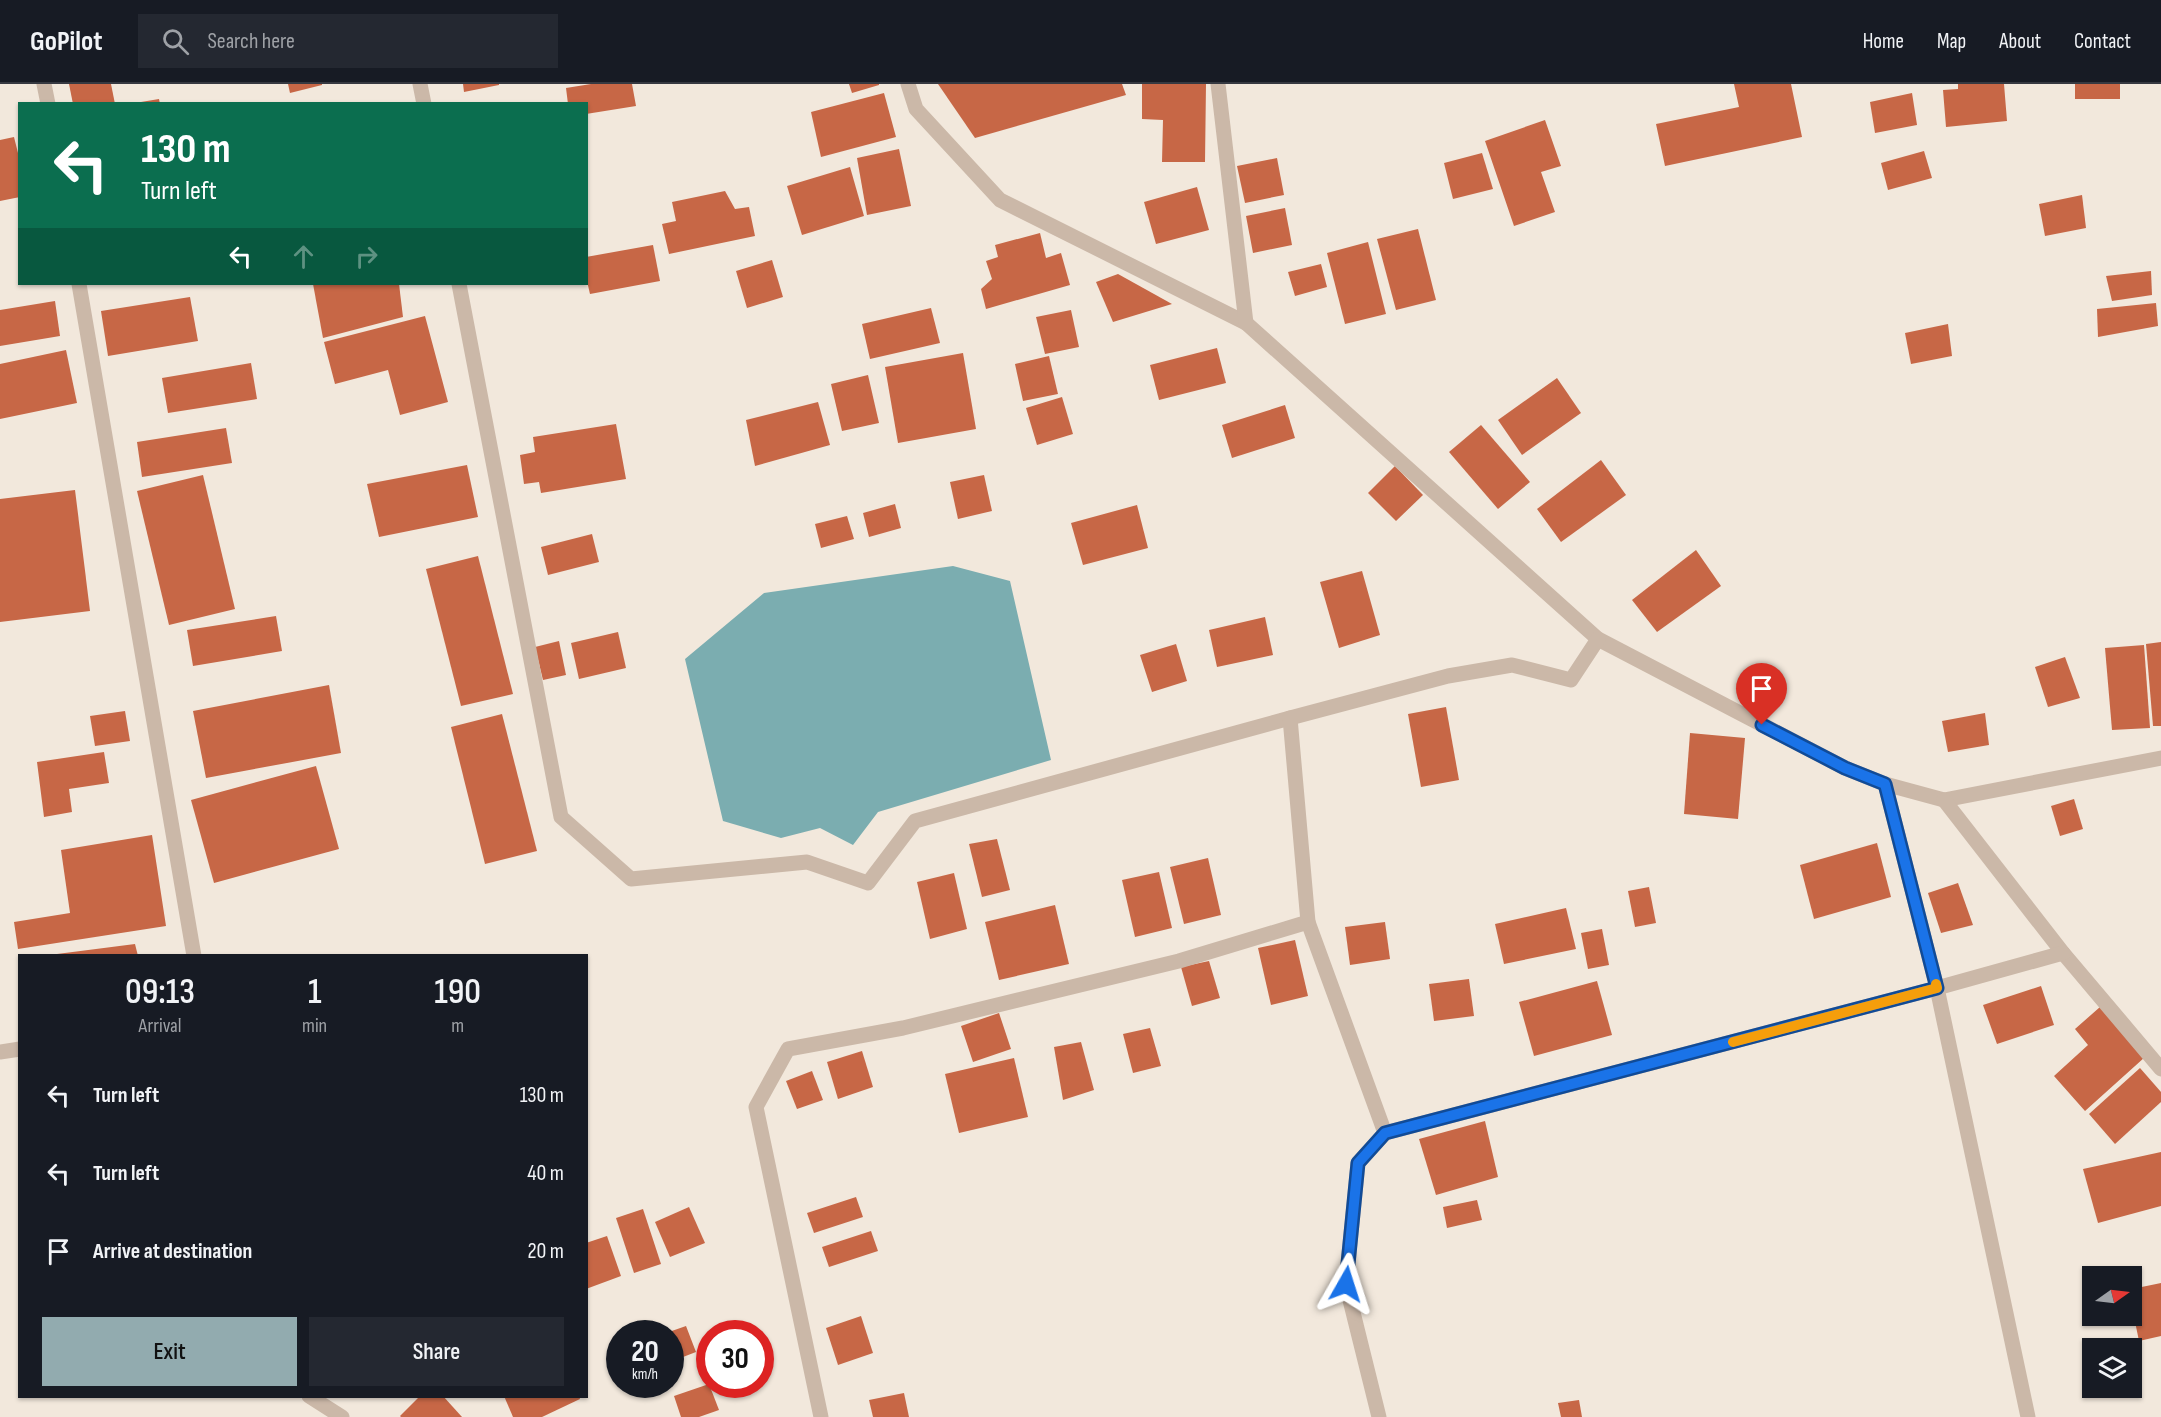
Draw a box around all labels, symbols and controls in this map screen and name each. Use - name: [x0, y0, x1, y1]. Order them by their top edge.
- search box: [138, 14, 558, 68]
- text: GoPilot: [30, 25, 102, 58]
- icon: search: [159, 25, 192, 58]
- text: Search here: [207, 28, 295, 55]
- text: Home: [1863, 29, 1904, 54]
- text: Map: [1937, 29, 1966, 54]
- text: About: [1999, 29, 2041, 54]
- text: Contact: [2074, 29, 2131, 54]
- text: 130 m: [141, 124, 231, 175]
- icon: left: [42, 126, 120, 204]
- text: Turn left: [141, 175, 217, 207]
- icon: left: [224, 240, 257, 273]
- icon: ahead: [287, 240, 320, 273]
- icon: right: [350, 240, 383, 273]
- pin: [1736, 663, 1787, 725]
- icon: arrive: [1745, 672, 1778, 705]
- text: 09:13: [125, 971, 195, 1014]
- text: 1: [308, 971, 321, 1014]
- text: 190: [434, 971, 481, 1014]
- text: Arrival: [139, 1014, 182, 1038]
- text: min: [302, 1014, 327, 1038]
- text: m: [451, 1014, 464, 1038]
- icon: left: [42, 1079, 75, 1112]
- text: Turn left: [93, 1082, 159, 1109]
- text: 130 m: [520, 1082, 564, 1109]
- icon: left: [42, 1157, 75, 1190]
- text: Turn left: [93, 1160, 159, 1187]
- text: 40 m: [527, 1160, 564, 1187]
- icon: arrive: [42, 1235, 75, 1268]
- text: Arrive at destination: [93, 1238, 252, 1265]
- text: 20 m: [528, 1238, 564, 1265]
- position arrow: [1314, 1252, 1378, 1316]
- north arrow: [2082, 1266, 2142, 1326]
- map controls: [2082, 1266, 2142, 1398]
- button: Exit: [42, 1317, 297, 1386]
- button: Share: [309, 1317, 564, 1386]
- speed limit sign: 30: [696, 1320, 774, 1398]
- text: 20: [631, 1334, 659, 1370]
- button: layers: [2082, 1338, 2142, 1398]
- text: km/h: [632, 1365, 658, 1384]

